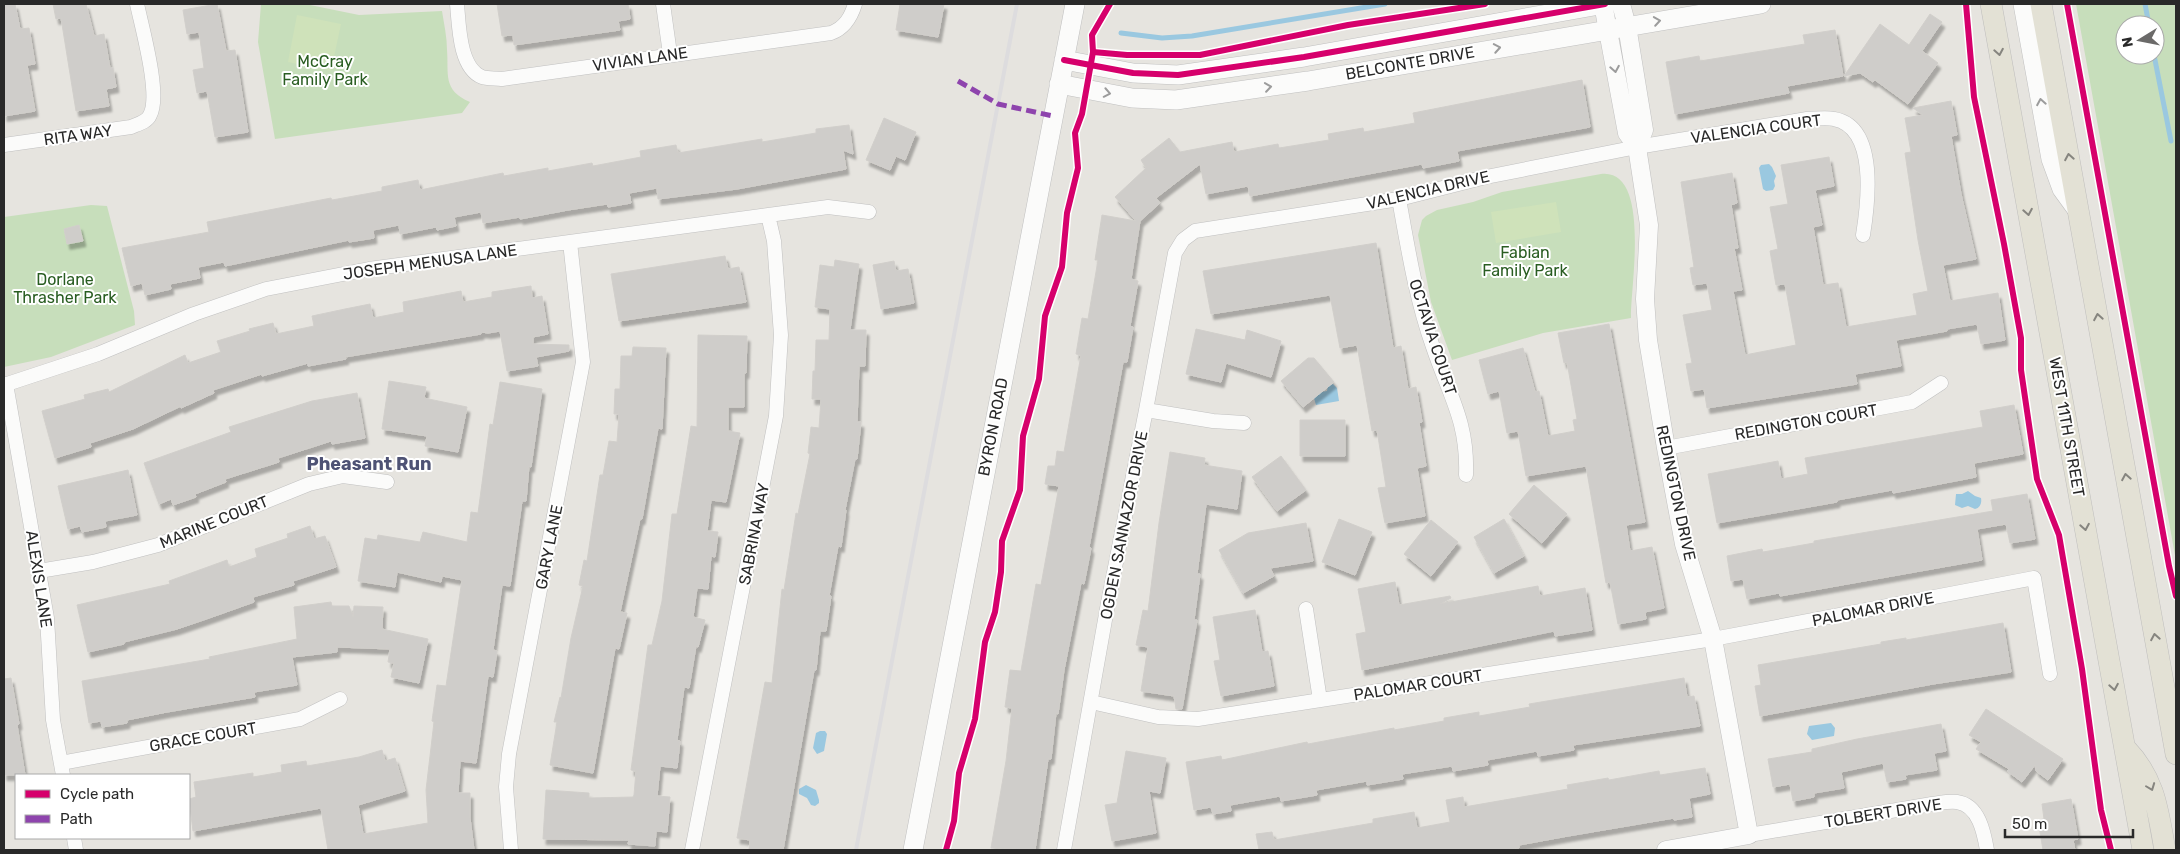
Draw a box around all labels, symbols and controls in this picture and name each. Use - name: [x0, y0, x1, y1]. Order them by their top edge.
- north arrow: [2115, 15, 2165, 65]
- one-way arrow: [1653, 17, 1662, 27]
- text: N: [2118, 36, 2137, 49]
- street label: BELCONTE DRIVE: [1344, 42, 1476, 84]
- street label: VIVIAN LANE: [591, 43, 689, 75]
- one-way arrow: [1493, 44, 1501, 54]
- one-way arrow: [1994, 47, 2004, 56]
- park label: McCray Family Park: [282, 52, 368, 89]
- one-way arrow: [1609, 65, 1620, 74]
- one-way arrow: [1264, 82, 1272, 93]
- one-way arrow: [1102, 88, 1111, 98]
- one-way arrow: [2036, 97, 2046, 106]
- street label: VALENCIA COURT: [1689, 110, 1823, 148]
- street label: RITA WAY: [42, 121, 114, 149]
- one-way arrow: [2064, 153, 2075, 161]
- street label: VALENCIA DRIVE: [1365, 167, 1491, 213]
- one-way arrow: [2023, 207, 2033, 216]
- street label: JOSEPH MENUSA LANE: [342, 240, 518, 284]
- park label: Fabian Family Park: [1482, 243, 1568, 280]
- park label: Dorlane Thrasher Park: [13, 270, 117, 307]
- street label: OCTAVIA COURT: [1405, 277, 1461, 397]
- one-way arrow: [2093, 312, 2103, 321]
- street label: WEST 11TH STREET: [2045, 356, 2089, 498]
- street label: BYRON ROAD: [974, 376, 1012, 478]
- street label: REDINGTON COURT: [1733, 400, 1879, 444]
- street label: REDINGTON DRIVE: [1652, 423, 1700, 563]
- street label: OGDEN SANNAZOR DRIVE: [1096, 429, 1152, 621]
- district label: Pheasant Run: [306, 453, 432, 475]
- one-way arrow: [2122, 472, 2132, 481]
- street label: SABRINA WAY: [735, 481, 773, 587]
- street label: MARINE COURT: [157, 492, 271, 552]
- street label: GARY LANE: [531, 503, 567, 591]
- one-way arrow: [2079, 522, 2089, 531]
- street label: ALEXIS LANE: [22, 529, 56, 629]
- street label: PALOMAR DRIVE: [1810, 588, 1936, 630]
- one-way arrow: [2151, 632, 2161, 641]
- street label: PALOMAR COURT: [1352, 665, 1484, 705]
- one-way arrow: [2108, 682, 2118, 691]
- street label: GRACE COURT: [148, 718, 258, 756]
- legend: [15, 774, 190, 839]
- one-way arrow: [2145, 782, 2155, 791]
- text: Cycle path: [60, 785, 134, 803]
- street label: TOLBERT DRIVE: [1823, 794, 1943, 832]
- scale bar: [2005, 806, 2132, 838]
- text: Path: [60, 810, 93, 828]
- text: 50 m: [2012, 815, 2047, 833]

